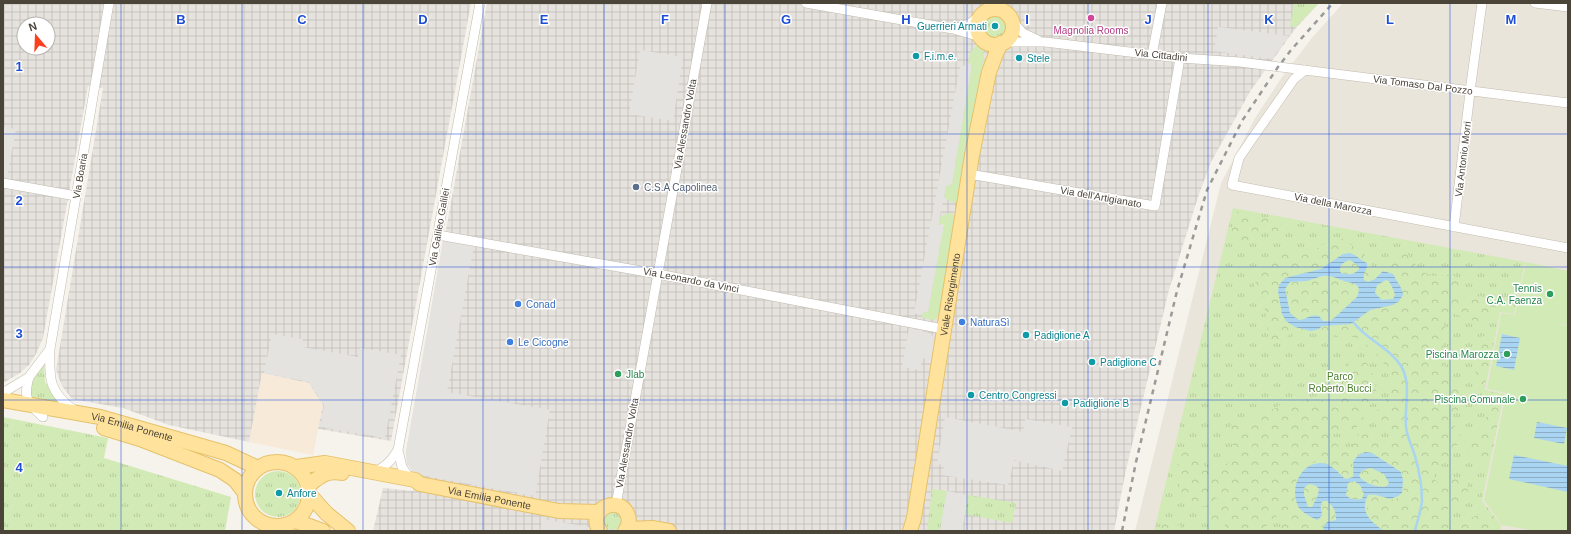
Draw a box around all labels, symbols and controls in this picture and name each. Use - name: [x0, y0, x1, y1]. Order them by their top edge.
- text: B: [176, 12, 186, 27]
- text: C: [297, 12, 307, 27]
- text: D: [418, 12, 428, 27]
- text: E: [540, 12, 549, 27]
- text: F: [661, 12, 669, 27]
- text: G: [781, 12, 791, 27]
- text: H: [901, 12, 911, 27]
- text: I: [1025, 12, 1029, 27]
- text: J: [1144, 12, 1152, 27]
- text: K: [1264, 12, 1274, 27]
- text: L: [1386, 12, 1394, 27]
- text: M: [1506, 12, 1516, 27]
- marker: Magnolia Rooms: [1086, 13, 1096, 23]
- north arrow: [16, 16, 56, 56]
- text: N: [27, 20, 39, 34]
- place label: Guerrieri Armati: [917, 21, 987, 32]
- marker: Guerrieri Armati: [990, 21, 1000, 31]
- place label: Magnolia Rooms: [1053, 25, 1129, 36]
- street label: Via Cittadini: [1134, 47, 1188, 63]
- marker: F.i.m.e.: [911, 51, 921, 61]
- place label: F.i.m.e.: [924, 51, 956, 62]
- marker: Stele: [1014, 53, 1024, 63]
- place label: Stele: [1027, 53, 1050, 64]
- text: 1: [15, 59, 23, 74]
- street label: Via Tomaso Dal Pozzo: [1373, 73, 1474, 97]
- street label: Via Alessandro Volta: [672, 78, 698, 170]
- street label: Via Antonio Morri: [1453, 121, 1473, 197]
- street label: Via Boaria: [71, 152, 89, 200]
- marker: C.S.A Capolinea: [631, 182, 641, 192]
- place label: C.S.A Capolinea: [644, 182, 718, 193]
- street label: Via dell'Artigianato: [1059, 184, 1143, 210]
- street label: Via Galileo Galilei: [427, 187, 451, 267]
- street label: Via della Marozza: [1293, 191, 1373, 217]
- text: 2: [15, 193, 23, 208]
- street label: Viale Risorgimento: [938, 252, 962, 337]
- street label: Via Leonardo da Vinci: [642, 265, 740, 295]
- place label: Tennis C.A. Faenza: [1486, 283, 1542, 306]
- marker: Tennis C.A. Faenza: [1545, 289, 1555, 299]
- marker: Conad: [513, 299, 523, 309]
- place label: Conad: [526, 299, 555, 310]
- marker: NaturaSì: [957, 317, 967, 327]
- place label: NaturaSì: [970, 317, 1010, 328]
- text: 3: [15, 326, 23, 341]
- marker: Padiglione A: [1021, 330, 1031, 340]
- place label: Padiglione A: [1034, 330, 1090, 341]
- marker: Le Cicogne: [505, 337, 515, 347]
- place label: Le Cicogne: [518, 337, 569, 348]
- place label: Piscina Marozza: [1426, 349, 1499, 360]
- marker: Piscina Marozza: [1502, 349, 1512, 359]
- marker: Padiglione C: [1087, 357, 1097, 367]
- place label: Padiglione C: [1100, 357, 1157, 368]
- marker: Jlab: [613, 369, 623, 379]
- place label: Jlab: [626, 369, 645, 380]
- park label: Parco Roberto Bucci: [1309, 371, 1371, 394]
- marker: Centro Congressi: [966, 390, 976, 400]
- place label: Centro Congressi: [979, 390, 1057, 401]
- place label: Piscina Comunale: [1434, 394, 1515, 405]
- marker: Piscina Comunale: [1518, 394, 1528, 404]
- street label: Via Alessandro Volta: [614, 397, 640, 489]
- marker: Padiglione B: [1060, 398, 1070, 408]
- place label: Padiglione B: [1073, 398, 1129, 409]
- street label: Via Emilia Ponente: [90, 410, 175, 443]
- text: 4: [15, 460, 23, 475]
- street label: Via Emilia Ponente: [447, 484, 532, 511]
- marker: Anfore: [274, 488, 284, 498]
- place label: Anfore: [287, 488, 317, 499]

